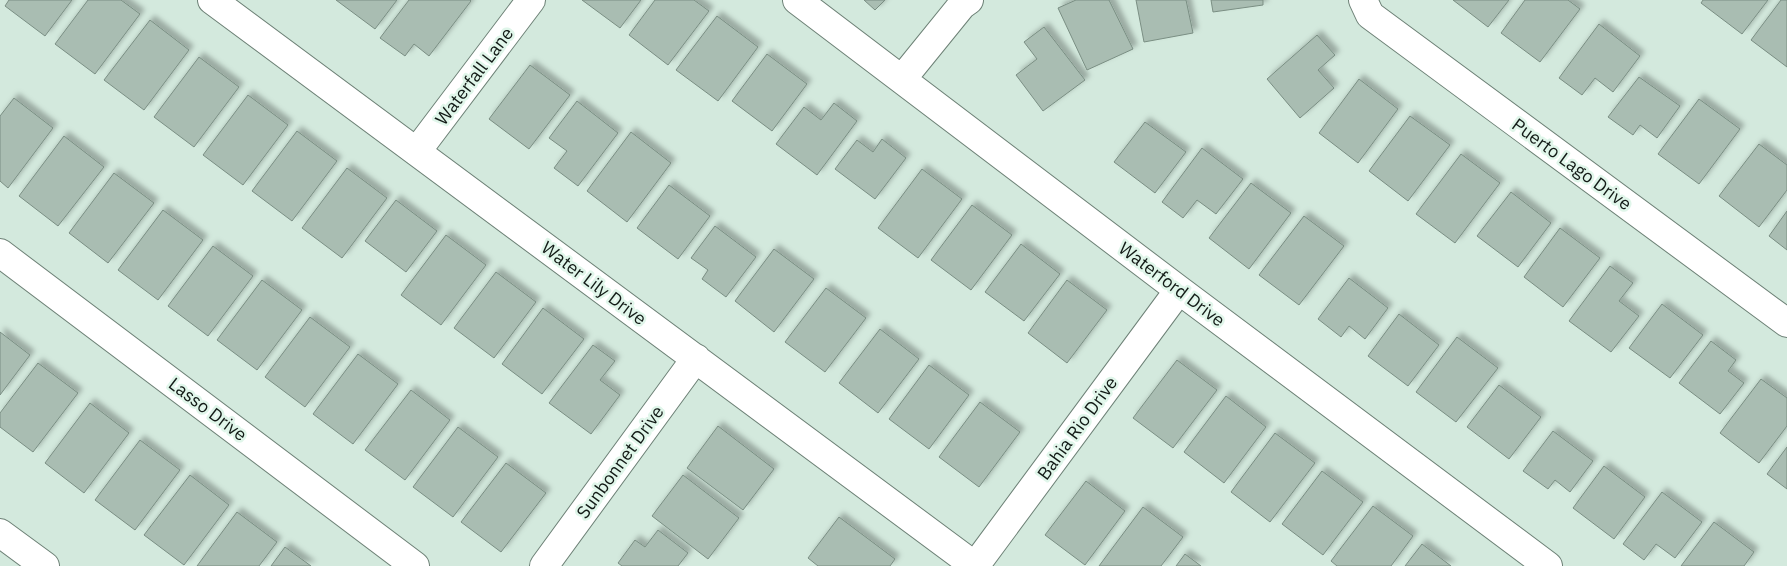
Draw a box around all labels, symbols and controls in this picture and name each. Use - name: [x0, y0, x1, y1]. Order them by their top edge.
- street label: Waterfall Lane: [430, 23, 518, 129]
- street label: Puerto Lago Drive: [1508, 113, 1636, 215]
- street label: Water Lily Drive: [537, 236, 651, 330]
- street label: Waterford Drive: [1114, 237, 1230, 331]
- street label: Lasso Drive: [164, 372, 252, 446]
- street label: Bahia Rio Drive: [1032, 372, 1122, 484]
- street label: Sunbonnet Drive: [571, 401, 669, 523]

